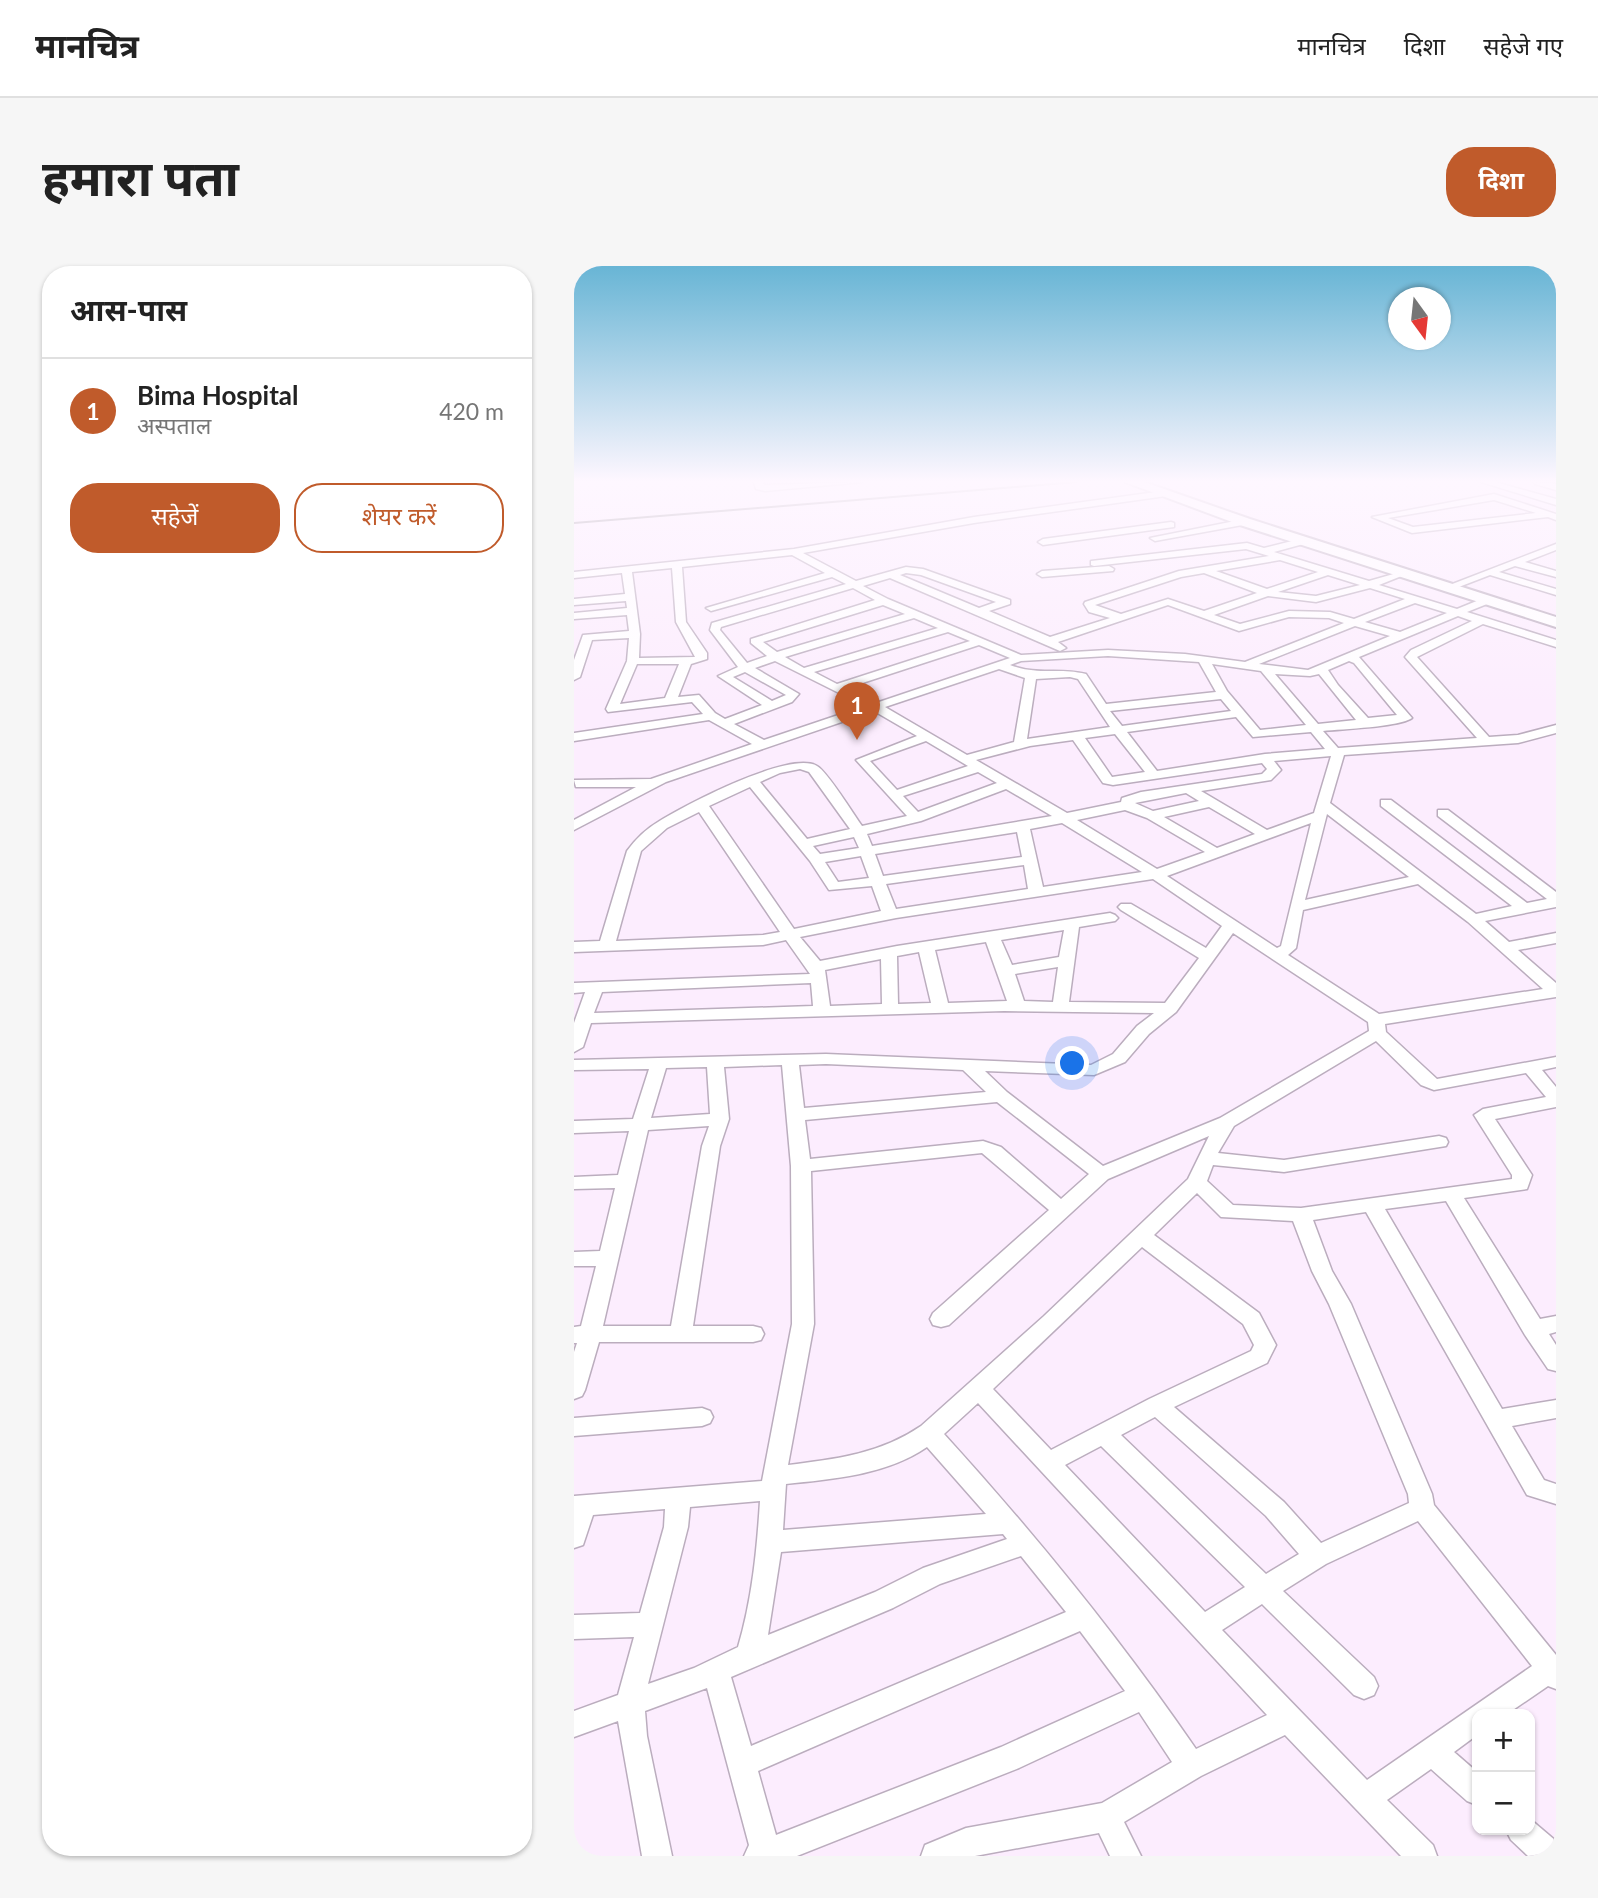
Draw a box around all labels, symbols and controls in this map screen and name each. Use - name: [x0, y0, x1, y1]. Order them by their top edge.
- text: मानचित्र: [35, 25, 139, 65]
- text: मानचित्र: [1297, 31, 1366, 60]
- text: दिशा: [1404, 31, 1445, 60]
- text: सहेजे गए: [1483, 31, 1563, 60]
- button: दिशा: [1446, 147, 1556, 217]
- text: हमारा पता: [42, 148, 239, 206]
- north arrow: [1388, 287, 1451, 350]
- text: आस-पास: [70, 291, 187, 327]
- text: Bima Hospital: [137, 379, 298, 411]
- text: 1: [86, 397, 100, 425]
- text: 420 m: [439, 397, 504, 425]
- text: अस्पताल: [137, 411, 211, 439]
- button: सहेजें: [70, 483, 280, 553]
- button: शेयर करें: [294, 483, 504, 553]
- pin: 1: [834, 682, 880, 740]
- your location: [1055, 1046, 1089, 1080]
- map controls: [1472, 1709, 1535, 1835]
- button: +: [1472, 1709, 1535, 1772]
- button: −: [1472, 1772, 1535, 1835]

